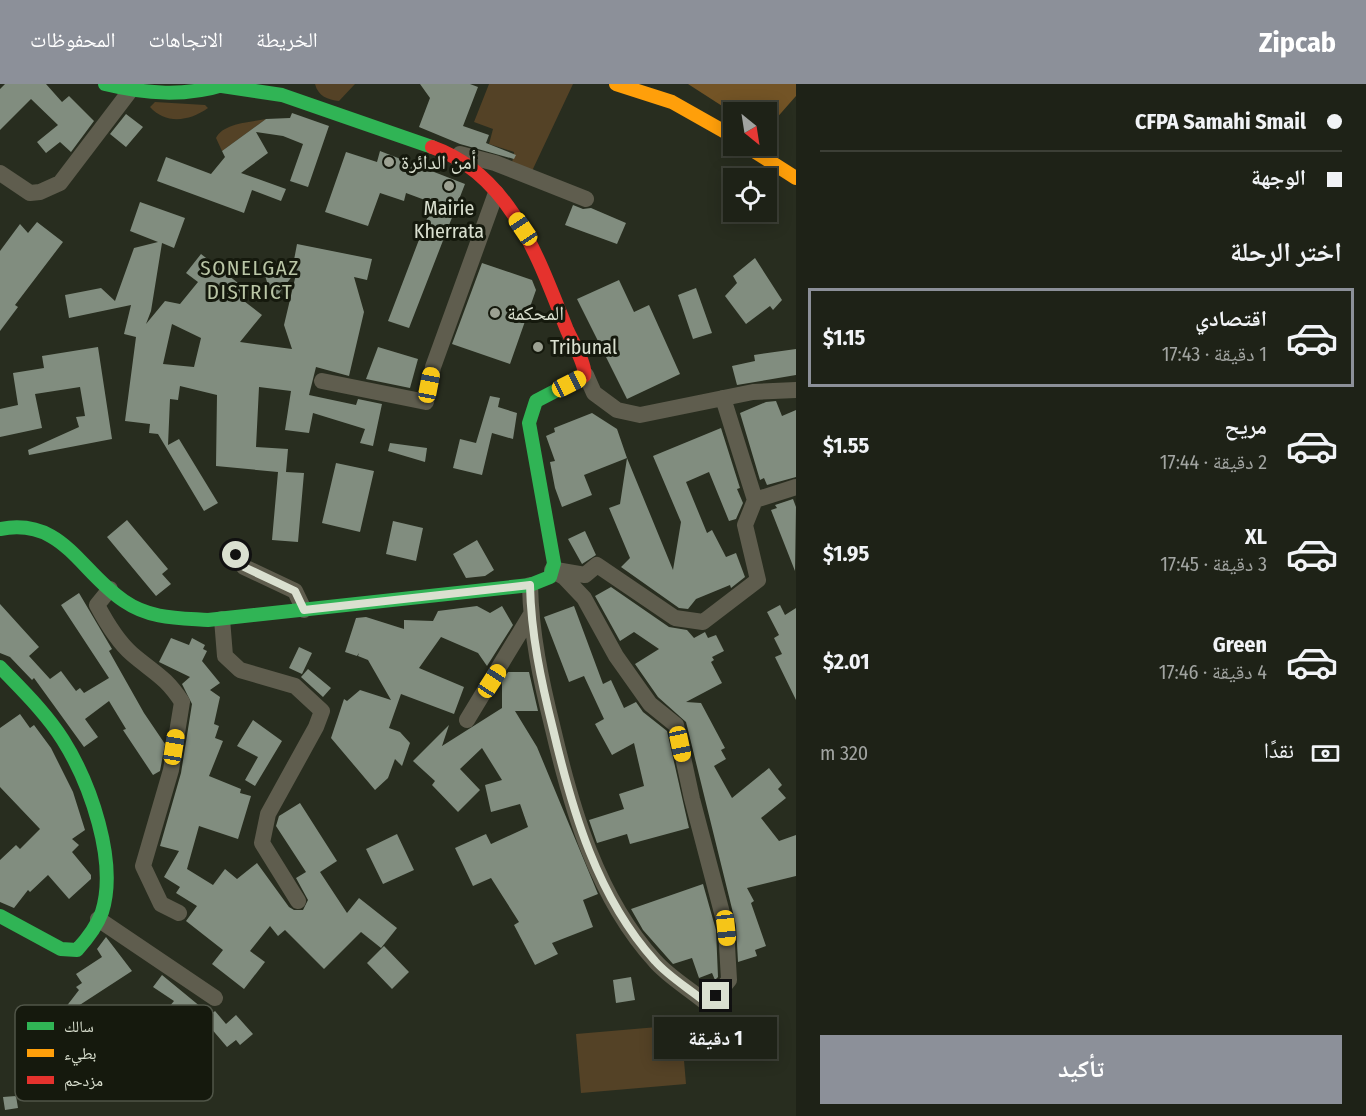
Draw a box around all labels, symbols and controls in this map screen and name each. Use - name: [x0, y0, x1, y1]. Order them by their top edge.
- text: Zipcab: [1259, 26, 1336, 59]
- text: المحفوظات: [30, 27, 115, 53]
- text: الاتجاهات: [148, 27, 223, 53]
- text: الخريطة: [256, 27, 318, 53]
- north arrow: [723, 102, 777, 156]
- map controls: [723, 102, 777, 222]
- text: CFPA Samahi Smail: [1135, 108, 1306, 135]
- place label: أمن الدائرة: [401, 150, 476, 174]
- marker: أمن الدائرة: [382, 155, 396, 169]
- text: الوجهة: [1251, 164, 1306, 191]
- button: locate: [723, 168, 777, 222]
- marker: Mairie Kherrata: [442, 179, 456, 193]
- place label: Mairie Kherrata: [414, 196, 484, 243]
- car: [505, 209, 541, 249]
- text: اختر الرحلة: [1230, 236, 1342, 268]
- district label: SONELGAZ DISTRICT: [200, 255, 300, 305]
- place label: المحكمة: [507, 301, 564, 325]
- text: اقتصادي: [1195, 305, 1267, 332]
- marker: المحكمة: [488, 306, 502, 320]
- icon: car: [1285, 311, 1339, 365]
- text: $1.15: [823, 324, 865, 351]
- place label: Tribunal: [550, 335, 617, 359]
- marker: Tribunal: [531, 340, 545, 354]
- text: 1 دقيقة · 17:43: [1162, 342, 1267, 366]
- car: [417, 366, 441, 404]
- car: [549, 368, 589, 400]
- text: مريح: [1224, 413, 1267, 440]
- icon: car: [1285, 419, 1339, 473]
- text: $1.55: [823, 432, 869, 459]
- text: 2 دقيقة · 17:44: [1160, 450, 1267, 474]
- text: XL: [1245, 523, 1267, 550]
- icon: car: [1285, 527, 1339, 581]
- text: $1.95: [823, 540, 869, 567]
- route start: [222, 541, 249, 568]
- text: 3 دقيقة · 17:45: [1160, 552, 1267, 576]
- text: Green: [1213, 631, 1267, 658]
- icon: car: [1285, 635, 1339, 689]
- text: $2.01: [823, 648, 870, 675]
- text: 4 دقيقة · 17:46: [1159, 660, 1267, 684]
- car: [475, 661, 509, 701]
- car: [667, 725, 693, 763]
- car: [162, 728, 186, 766]
- text: نقدًا: [1264, 737, 1294, 764]
- icon: cash: [1309, 737, 1342, 770]
- text: 320 m: [820, 741, 868, 765]
- car: [715, 909, 737, 947]
- route end: [702, 982, 729, 1009]
- legend: [15, 1005, 213, 1101]
- text: سالك: [64, 1017, 94, 1036]
- callout: 1 دقيقة: [654, 1017, 777, 1059]
- text: 1 دقيقة: [688, 1026, 743, 1050]
- button: تأكيد: [820, 1035, 1342, 1104]
- text: بطيء: [64, 1044, 96, 1066]
- text: مزدحم: [64, 1071, 103, 1091]

